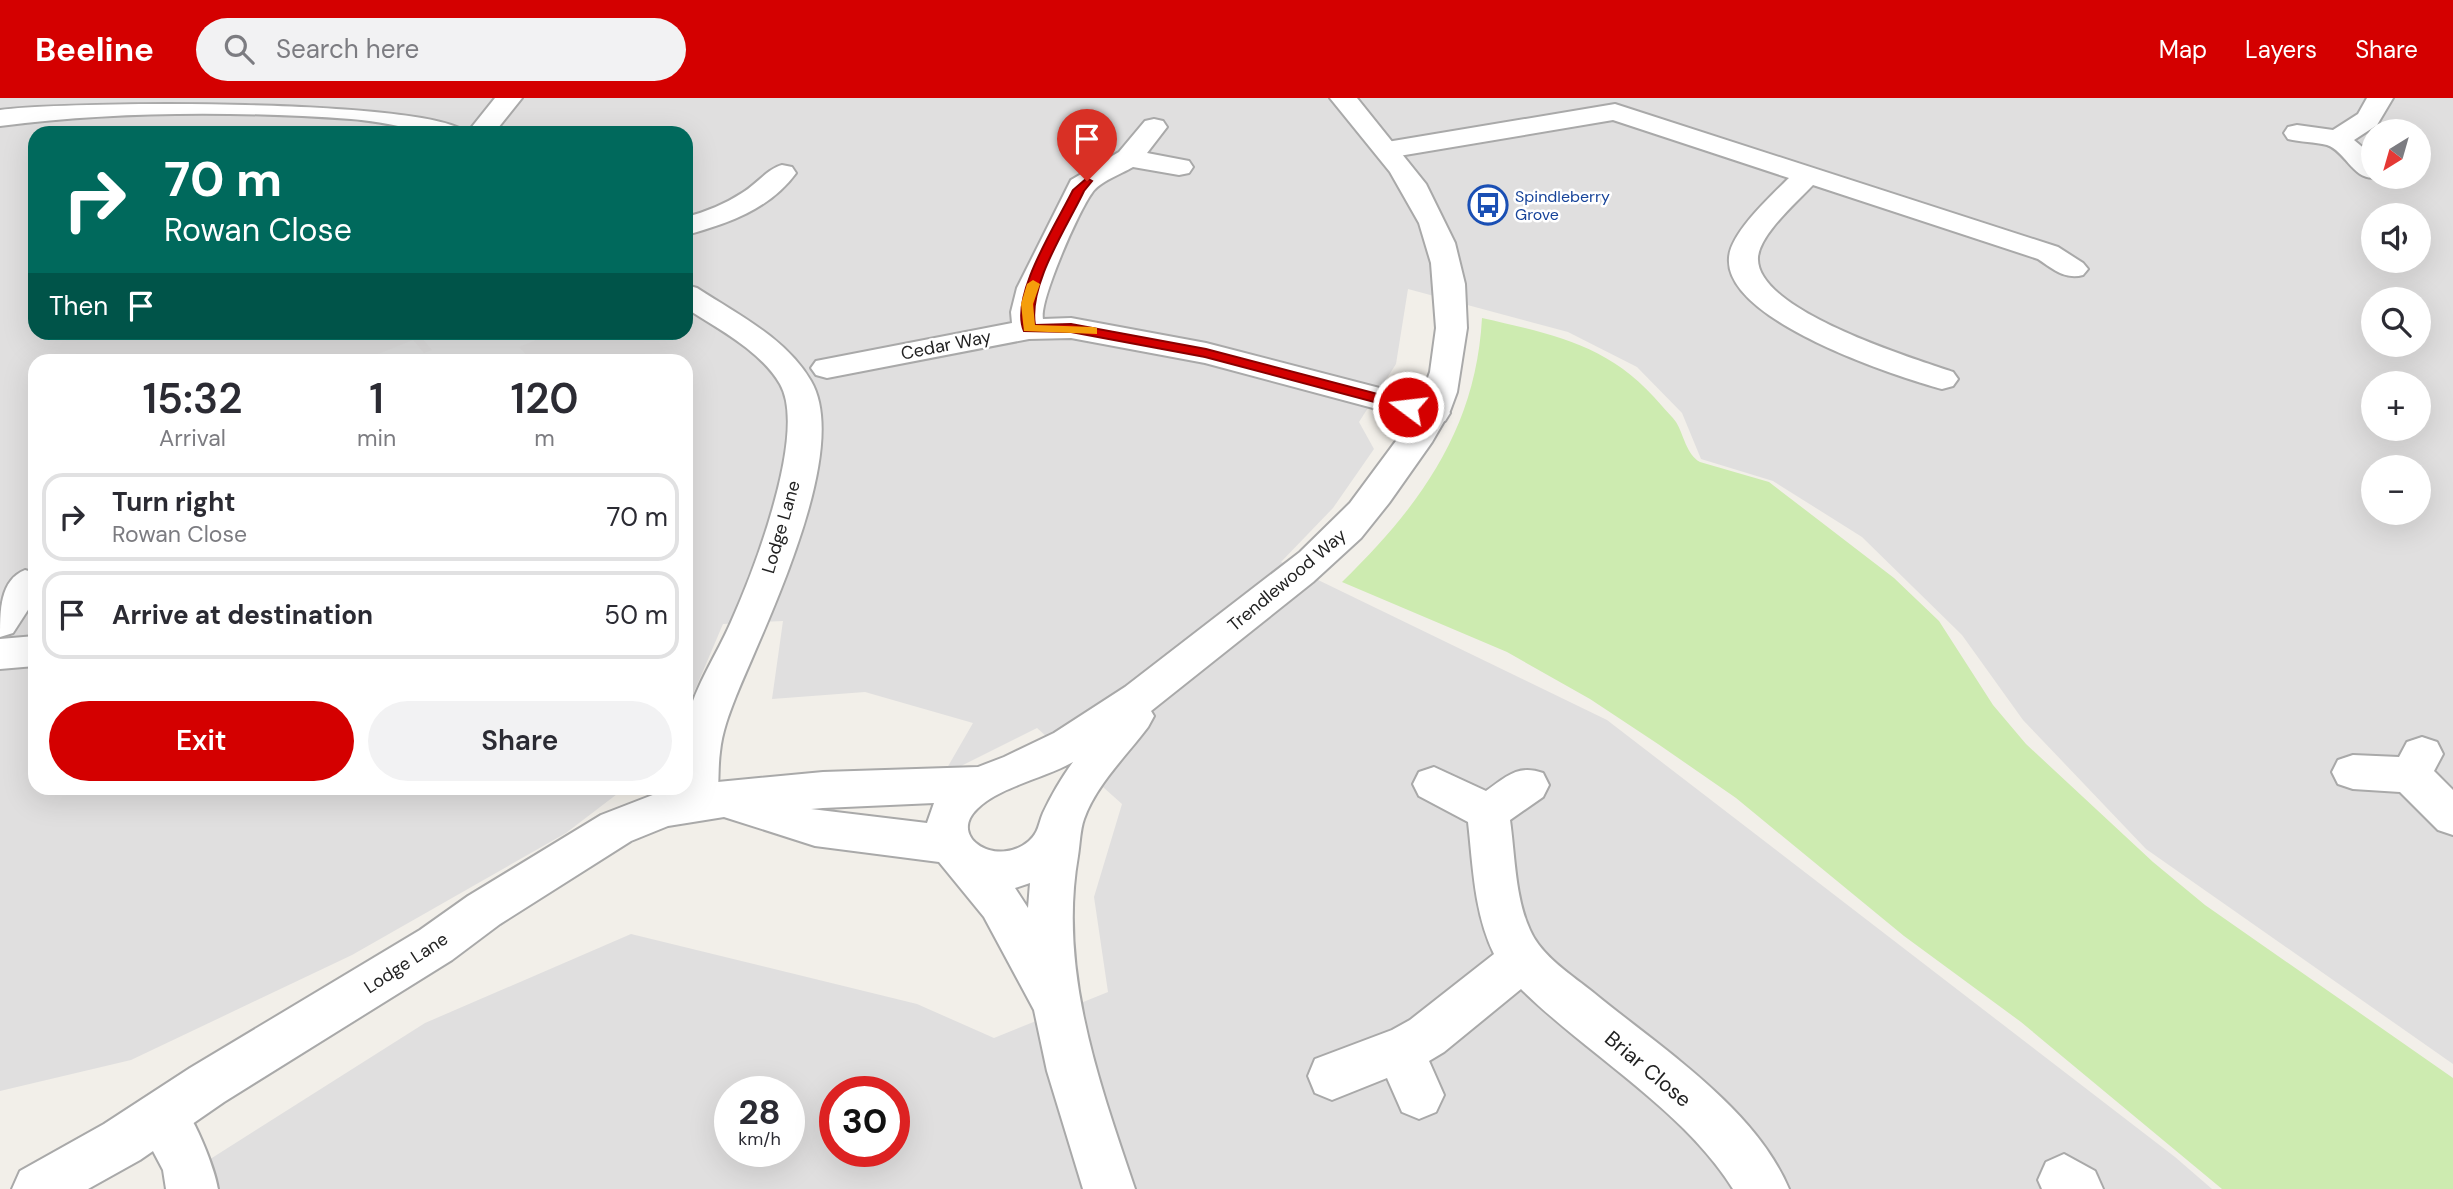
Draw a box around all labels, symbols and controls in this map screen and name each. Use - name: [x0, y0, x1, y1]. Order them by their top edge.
- search box: [196, 18, 686, 81]
- text: Beeline: [35, 28, 154, 71]
- icon: search: [220, 30, 258, 68]
- text: Search here: [276, 32, 419, 66]
- text: Map: [2159, 34, 2207, 65]
- text: Layers: [2245, 34, 2317, 65]
- text: Share: [2355, 34, 2418, 65]
- pin: [1057, 109, 1117, 181]
- north arrow: [2361, 119, 2431, 189]
- map controls: [2361, 119, 2431, 525]
- icon: arrive: [1068, 120, 1106, 158]
- text: 70 m: [164, 147, 282, 211]
- icon: right: [49, 154, 140, 245]
- bus stop icon: Spindleberry Grove: [1467, 184, 1509, 226]
- place label: Spindleberry Grove: [1515, 186, 1610, 225]
- button: sound: [2361, 203, 2431, 273]
- text: Rowan Close: [164, 209, 352, 251]
- icon: arrive: [122, 287, 160, 325]
- button: search: [2361, 287, 2431, 357]
- text: Then: [49, 289, 108, 323]
- street label: Cedar Way: [899, 324, 993, 366]
- position arrow: [1371, 370, 1445, 444]
- text: 15:32: [142, 371, 242, 426]
- text: 1: [369, 371, 384, 426]
- text: 120: [511, 371, 579, 426]
- button: +: [2361, 371, 2431, 441]
- text: Arrival: [159, 423, 226, 453]
- text: min: [357, 423, 396, 453]
- text: m: [534, 423, 555, 453]
- button: −: [2361, 455, 2431, 525]
- street label: Lodge Lane: [756, 478, 806, 576]
- text: Turn right: [112, 485, 236, 519]
- icon: right: [53, 498, 91, 536]
- text: 70 m: [607, 500, 668, 534]
- text: Rowan Close: [112, 519, 247, 549]
- street label: Trendlewood Way: [1223, 523, 1351, 637]
- icon: arrive: [53, 596, 91, 634]
- text: Arrive at destination: [112, 598, 373, 632]
- text: 50 m: [604, 598, 668, 632]
- button: Exit: [49, 701, 354, 781]
- button: Share: [368, 701, 672, 781]
- street label: Lodge Lane: [359, 927, 453, 999]
- street label: Briar Close: [1599, 1025, 1697, 1113]
- speed limit sign: 30: [819, 1076, 910, 1167]
- text: 28: [738, 1089, 781, 1135]
- text: km/h: [738, 1127, 781, 1151]

